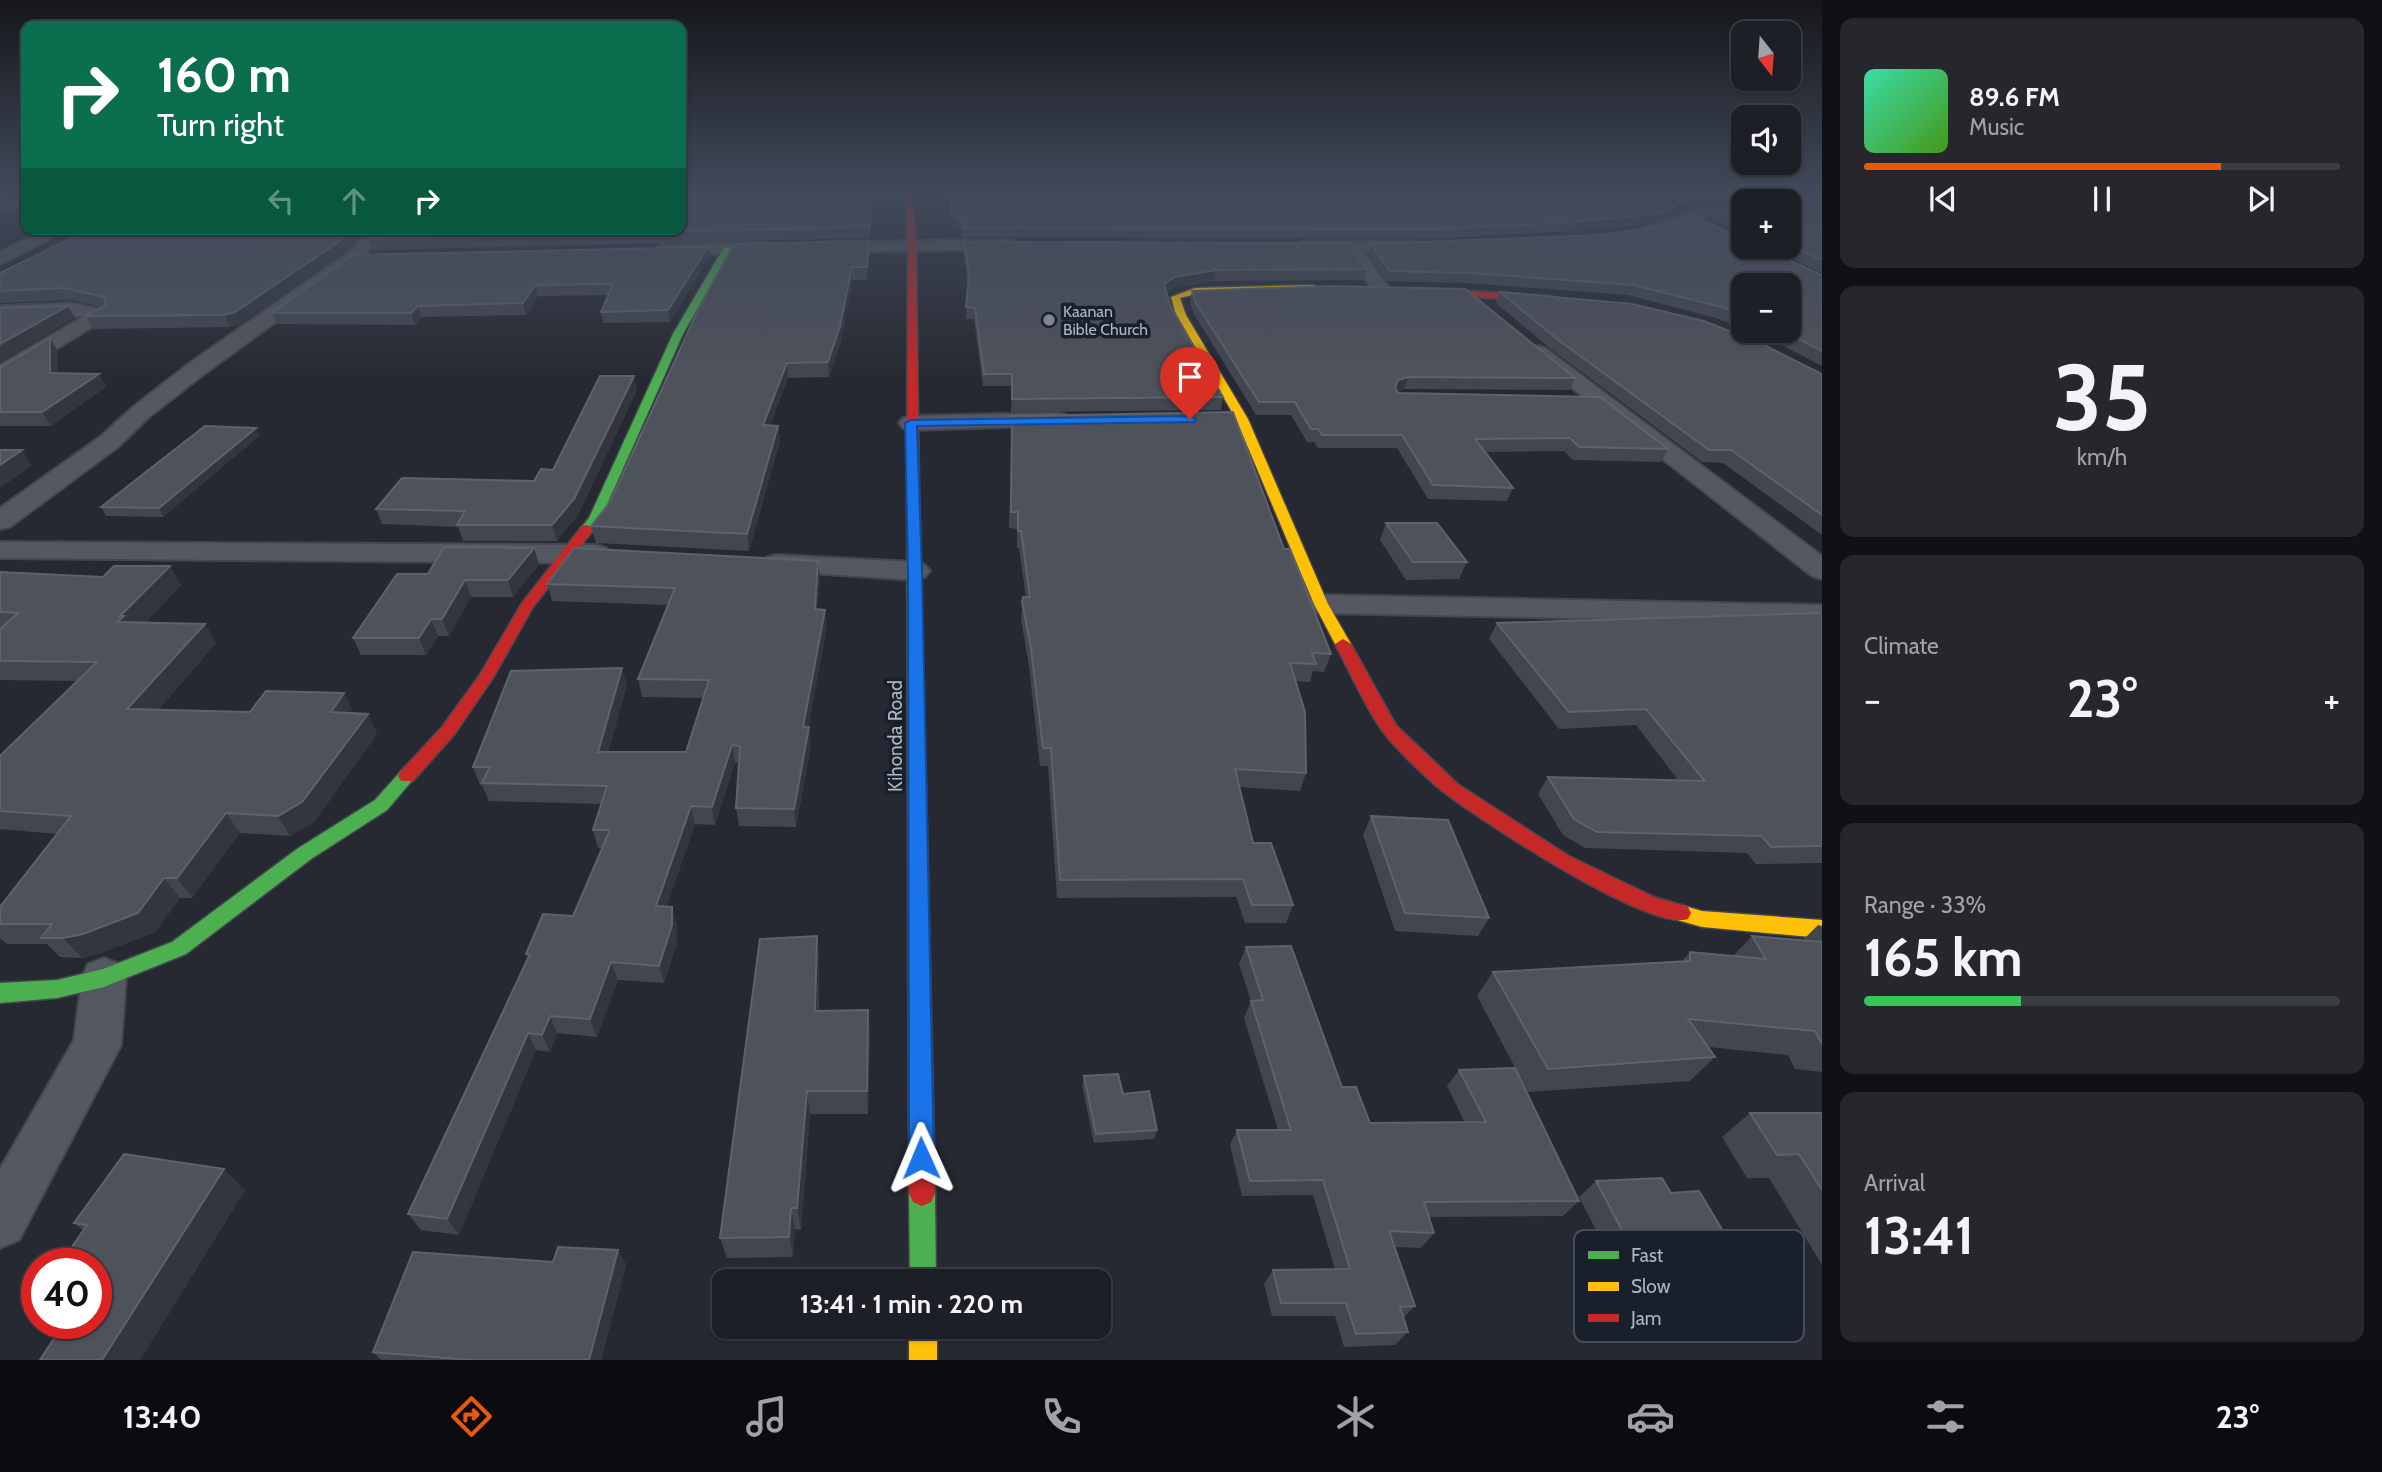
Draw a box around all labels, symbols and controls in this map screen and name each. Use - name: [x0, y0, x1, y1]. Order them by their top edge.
- north arrow: [1731, 21, 1801, 91]
- map controls: [1731, 21, 1801, 343]
- text: 160 m: [157, 45, 291, 104]
- icon: right: [42, 49, 133, 140]
- text: 89.6 FM: [1969, 81, 2060, 113]
- text: Turn right: [157, 105, 284, 144]
- button: sound: [1731, 105, 1801, 175]
- text: Music: [1969, 113, 2024, 141]
- icon: previous: [1924, 180, 1962, 218]
- icon: pause: [2083, 180, 2121, 218]
- icon: next: [2242, 180, 2280, 218]
- icon: left: [262, 182, 300, 220]
- icon: ahead: [335, 182, 373, 220]
- icon: right: [408, 182, 446, 220]
- button: +: [1731, 189, 1801, 259]
- button: −: [1731, 273, 1801, 343]
- place label: Kaanan Bible Church: [1063, 302, 1148, 339]
- marker: Kaanan Bible Church: [1041, 312, 1057, 328]
- text: 35: [2053, 342, 2151, 453]
- pin: [1160, 347, 1220, 419]
- icon: arrive: [1171, 358, 1209, 396]
- text: km/h: [2077, 443, 2127, 471]
- text: Climate: [1864, 632, 1939, 660]
- text: 23°: [2067, 667, 2137, 730]
- text: −: [1864, 676, 1881, 723]
- text: +: [2323, 676, 2340, 723]
- street label: Kihonda Road: [884, 680, 907, 792]
- text: Range · 33%: [1864, 891, 1986, 919]
- text: 165 km: [1864, 926, 2022, 989]
- position arrow: [884, 1121, 958, 1195]
- text: Arrival: [1864, 1169, 1925, 1197]
- text: 13:41: [1864, 1204, 1974, 1267]
- legend: [1574, 1230, 1804, 1342]
- text: Fast: [1631, 1244, 1664, 1267]
- speed limit sign: 40: [21, 1248, 112, 1339]
- text: Slow: [1631, 1275, 1671, 1298]
- text: 13:41 · 1 min · 220 m: [800, 1288, 1023, 1320]
- text: Jam: [1630, 1307, 1661, 1330]
- icon: directions: [447, 1392, 496, 1441]
- icon: music: [742, 1392, 791, 1441]
- icon: phone: [1037, 1392, 1086, 1441]
- icon: climate: [1331, 1392, 1380, 1441]
- icon: car: [1626, 1392, 1675, 1441]
- icon: filters: [1921, 1392, 1970, 1441]
- text: 13:40: [123, 1397, 201, 1436]
- text: 23°: [2216, 1397, 2259, 1436]

